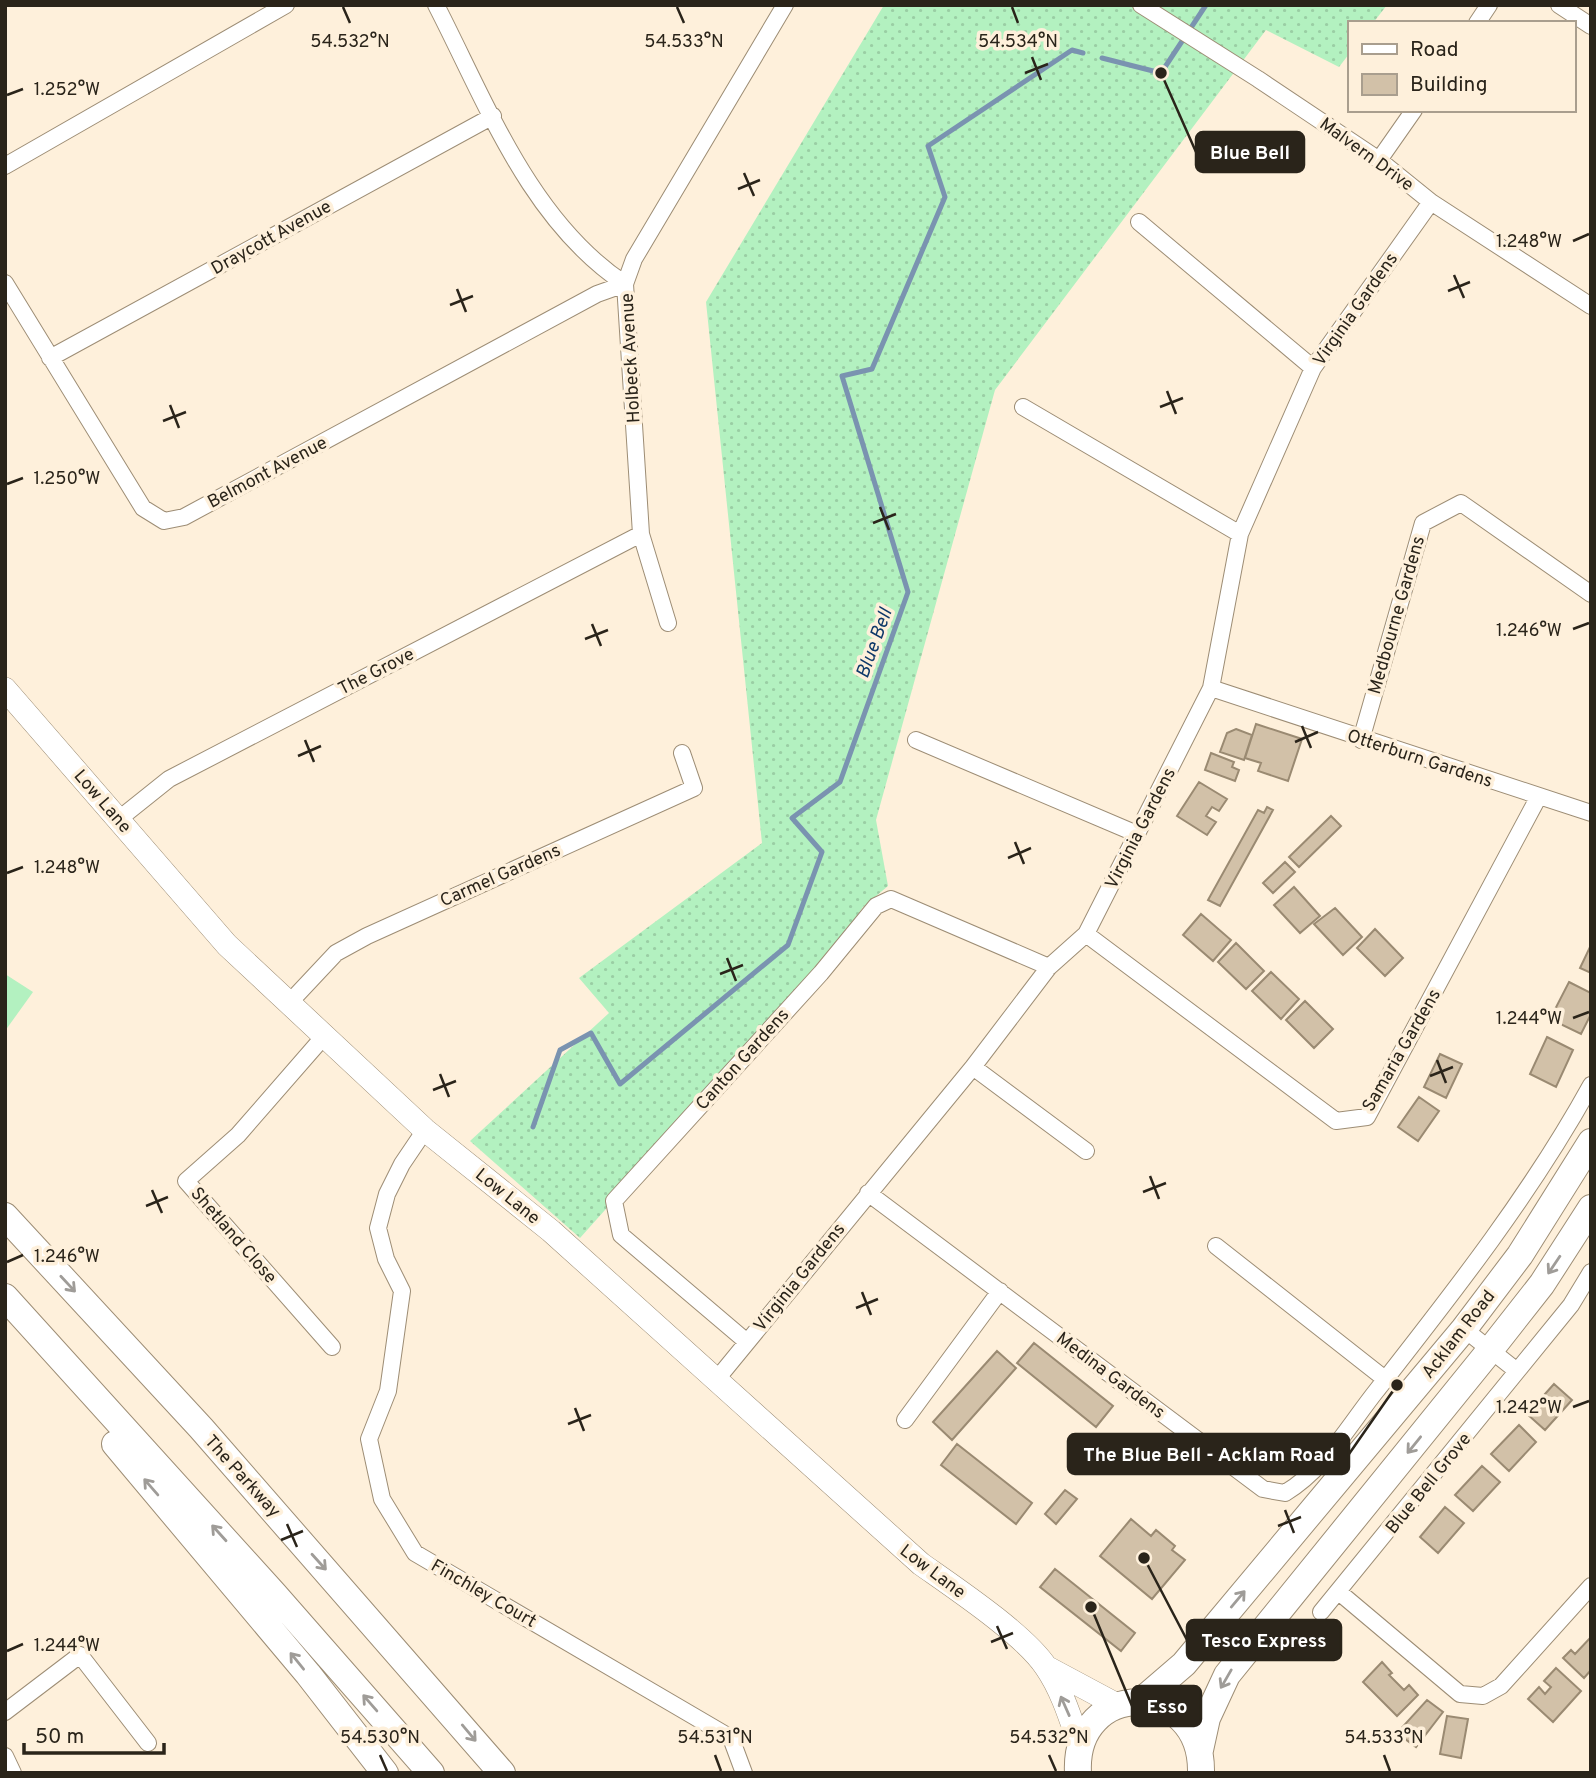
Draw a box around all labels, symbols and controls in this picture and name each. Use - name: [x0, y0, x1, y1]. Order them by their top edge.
- legend: [1348, 21, 1575, 112]
- text: 54.532°N: [310, 31, 390, 54]
- text: 54.533°N: [644, 31, 724, 54]
- text: 54.534°N: [978, 31, 1058, 54]
- text: Road: [1410, 37, 1459, 64]
- text: Building: [1410, 72, 1488, 99]
- text: 1.252°W: [34, 79, 100, 102]
- street label: Malvern Drive: [1314, 113, 1418, 197]
- callout: Blue Bell: [1196, 132, 1304, 172]
- text: Blue Bell: [1210, 142, 1290, 166]
- street label: Draycott Avenue: [208, 196, 336, 281]
- text: 1.248°W: [1496, 231, 1562, 254]
- street label: Virginia Gardens: [1309, 249, 1404, 371]
- street label: Holbeck Avenue: [617, 292, 646, 423]
- street label: Belmont Avenue: [204, 432, 331, 515]
- text: 1.250°W: [34, 468, 100, 491]
- street label: Medbourne Gardens: [1364, 534, 1431, 697]
- water label: Blue Bell: [851, 604, 899, 682]
- text: 1.246°W: [1496, 620, 1562, 643]
- street label: The Grove: [335, 643, 419, 701]
- street label: Otterburn Gardens: [1344, 725, 1495, 794]
- street label: Virginia Gardens: [1101, 764, 1182, 893]
- street label: Low Lane: [68, 765, 136, 839]
- street label: Carmel Gardens: [437, 840, 564, 913]
- text: 1.248°W: [34, 857, 100, 880]
- street label: Samaria Gardens: [1358, 985, 1447, 1116]
- street label: Canton Gardens: [691, 1004, 795, 1116]
- text: 1.244°W: [1496, 1008, 1562, 1031]
- street label: Low Lane: [470, 1164, 544, 1230]
- street label: Shetland Close: [185, 1183, 281, 1289]
- street label: Virginia Gardens: [749, 1219, 851, 1337]
- text: 1.246°W: [34, 1246, 100, 1269]
- one-way arrow: [1547, 1255, 1561, 1275]
- one-way arrow: [60, 1275, 76, 1293]
- street label: Acklam Road: [1417, 1286, 1501, 1384]
- street label: Medina Gardens: [1051, 1328, 1169, 1425]
- text: 1.242°W: [1496, 1397, 1562, 1420]
- street label: Blue Bell Grove: [1381, 1429, 1477, 1539]
- street label: The Parkway: [199, 1431, 285, 1523]
- callout: The Blue Bell - Acklam Road: [1068, 1434, 1349, 1474]
- one-way arrow: [1407, 1435, 1422, 1453]
- text: The Blue Bell - Acklam Road: [1083, 1444, 1335, 1468]
- one-way arrow: [143, 1478, 159, 1496]
- one-way arrow: [211, 1524, 227, 1542]
- street label: Low Lane: [894, 1540, 970, 1605]
- one-way arrow: [311, 1553, 327, 1571]
- street label: Finchley Court: [426, 1555, 540, 1634]
- one-way arrow: [1231, 1590, 1246, 1608]
- callout: Tesco Express: [1187, 1620, 1341, 1660]
- text: Tesco Express: [1201, 1630, 1327, 1654]
- text: 1.244°W: [34, 1635, 100, 1658]
- one-way arrow: [289, 1653, 305, 1671]
- one-way arrow: [1219, 1669, 1233, 1689]
- callout: Esso: [1132, 1686, 1201, 1726]
- one-way arrow: [362, 1694, 378, 1712]
- one-way arrow: [1058, 1696, 1071, 1717]
- text: Esso: [1147, 1696, 1187, 1720]
- scale bar: [24, 1712, 164, 1756]
- text: 50 m: [35, 1724, 84, 1751]
- one-way arrow: [461, 1724, 477, 1742]
- text: 54.530°N: [340, 1727, 420, 1750]
- text: 54.531°N: [677, 1727, 753, 1750]
- text: 54.532°N: [1009, 1727, 1089, 1750]
- text: 54.533°N: [1344, 1727, 1424, 1750]

